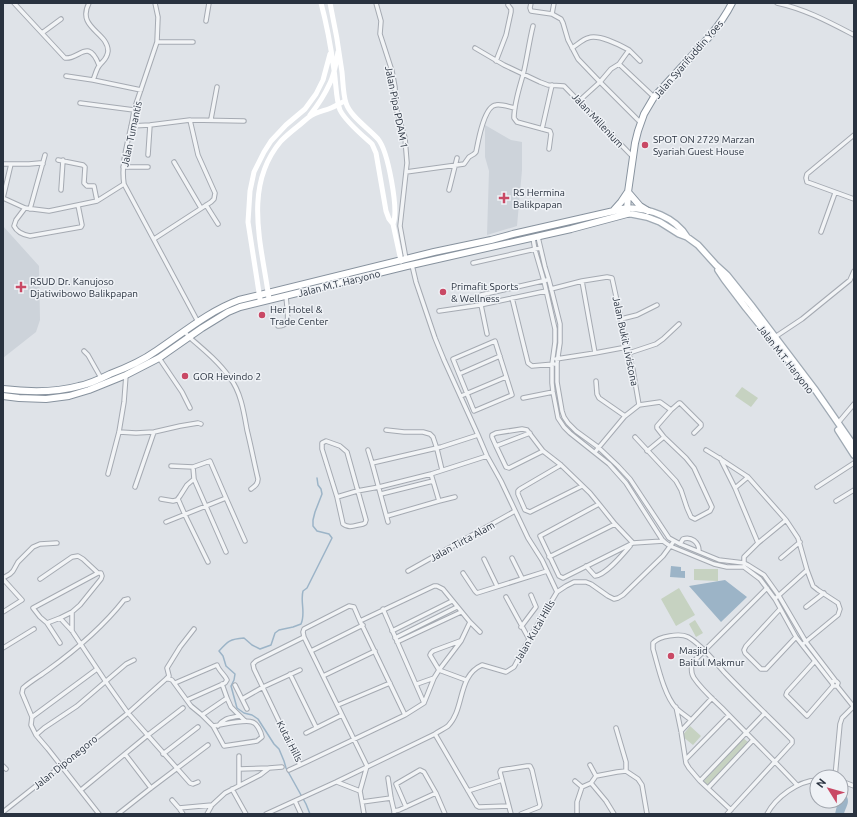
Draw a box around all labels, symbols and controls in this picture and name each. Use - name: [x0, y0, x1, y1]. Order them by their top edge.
- street label: Jalan Syarifuddin Yoes: [651, 18, 725, 101]
- street label: Jalan Pipa PDAM 1: [383, 65, 410, 149]
- street label: Jalan Millenium: [570, 91, 626, 150]
- street label: Jalan Tumantis: [119, 100, 144, 168]
- place label: SPOT ON 2729 Marzan Syariah Guest House: [653, 134, 755, 157]
- marker: SPOT ON 2729 Marzan Syariah Guest House: [640, 140, 650, 150]
- place label: RS Hermina Balikpapan: [513, 187, 565, 210]
- marker: RS Hermina Balikpapan: [498, 192, 510, 204]
- street label: Jalan M.T. Haryono: [297, 268, 382, 299]
- place label: RSUD Dr. Kanujoso Djatiwibowo Balikpapan: [30, 276, 138, 299]
- marker: RSUD Dr. Kanujoso Djatiwibowo Balikpapan: [15, 281, 27, 293]
- place label: Primafit Sports & Wellness: [451, 281, 518, 304]
- marker: Primafit Sports & Wellness: [438, 287, 448, 297]
- street label: Jalan Bukit Livistona: [611, 295, 640, 387]
- place label: Her Hotel & Trade Center: [270, 304, 329, 327]
- marker: Her Hotel & Trade Center: [257, 310, 267, 320]
- street label: Jalan M.T. Haryono: [755, 323, 816, 396]
- marker: GOR Hevindo 2: [180, 371, 190, 381]
- place label: GOR Hevindo 2: [193, 371, 261, 382]
- street label: Jalan Tirta Alam: [428, 519, 496, 564]
- street label: Jalan Kutai Hills: [512, 598, 557, 664]
- place label: Masjid Baitul Makmur: [679, 645, 745, 668]
- marker: Masjid Baitul Makmur: [666, 651, 676, 661]
- street label: Kutai Hills: [275, 719, 305, 764]
- street label: Jalan Diponegoro: [31, 733, 100, 792]
- north arrow: [809, 769, 849, 809]
- text: N: [814, 776, 828, 790]

